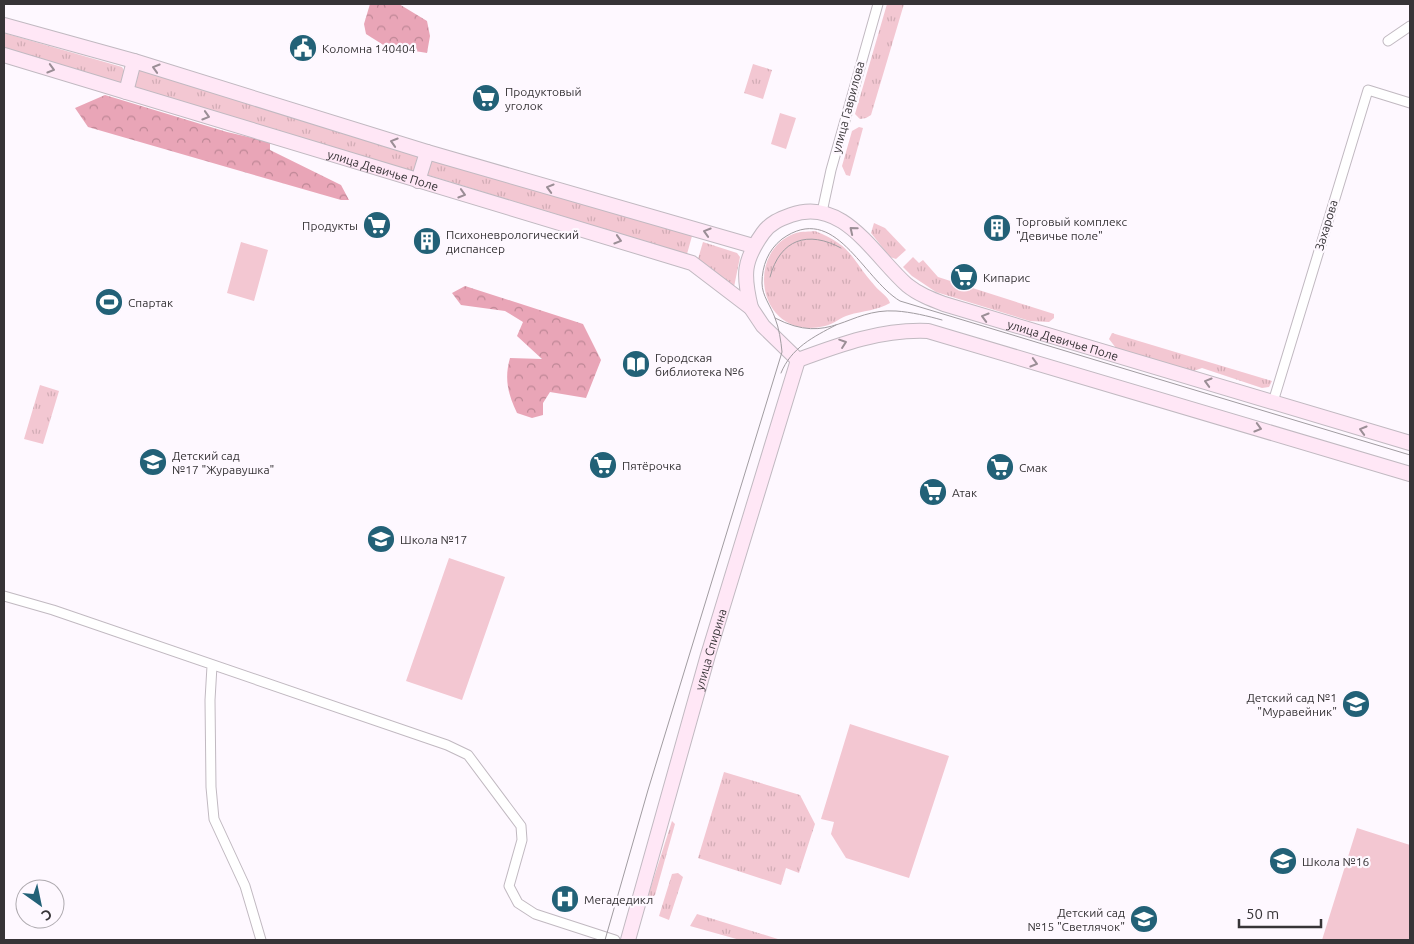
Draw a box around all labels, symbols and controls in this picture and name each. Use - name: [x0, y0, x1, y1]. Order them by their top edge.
- public building icon: Коломна 140404: [288, 33, 318, 63]
- place label: Коломна 140404: [322, 42, 416, 55]
- street label: улица Гаврилова: [830, 60, 866, 154]
- one-way arrow: [46, 63, 54, 73]
- one-way arrow: [152, 64, 160, 74]
- supermarket icon: Продуктовый уголок: [471, 83, 501, 113]
- place label: Продуктовый уголок: [505, 85, 582, 112]
- one-way arrow: [201, 110, 210, 120]
- one-way arrow: [391, 138, 399, 148]
- street label: улица Девичье Поле: [326, 147, 440, 192]
- one-way arrow: [547, 183, 555, 193]
- one-way arrow: [457, 188, 466, 198]
- street label: Захарова: [1312, 198, 1340, 252]
- supermarket icon: Продукты: [362, 210, 392, 240]
- building icon: Торговый комплекс "Девичье поле": [982, 213, 1012, 243]
- place label: Торговый комплекс "Девичье поле": [1016, 215, 1128, 242]
- place label: Продукты: [302, 219, 358, 232]
- building icon: Психоневрологический диспансер: [412, 226, 442, 256]
- one-way arrow: [849, 226, 858, 235]
- place label: Психоневрологический диспансер: [446, 228, 579, 255]
- one-way arrow: [703, 228, 711, 238]
- one-way arrow: [613, 235, 621, 245]
- supermarket icon: Кипарис: [949, 262, 979, 292]
- place label: Кипарис: [983, 271, 1031, 284]
- sports icon: Спартак: [94, 287, 124, 317]
- place label: Спартак: [128, 296, 173, 309]
- one-way arrow: [981, 312, 990, 322]
- street label: улица Девичье Поле: [1006, 317, 1120, 362]
- one-way arrow: [839, 339, 847, 349]
- library icon: Городская библиотека №6: [621, 349, 651, 379]
- place label: Городская библиотека №6: [655, 351, 745, 378]
- one-way arrow: [1030, 358, 1038, 368]
- one-way arrow: [1204, 378, 1213, 388]
- one-way arrow: [1253, 423, 1261, 433]
- one-way arrow: [1360, 425, 1368, 435]
- school or university icon: Детский сад №17 "Журавушка": [138, 447, 168, 477]
- place label: Детский сад №17 "Журавушка": [172, 449, 274, 476]
- supermarket icon: Пятёрочка: [588, 450, 618, 480]
- supermarket icon: Смак: [985, 452, 1015, 482]
- place label: Пятёрочка: [622, 459, 681, 472]
- place label: Смак: [1019, 461, 1047, 474]
- supermarket icon: Атак: [918, 477, 948, 507]
- place label: Атак: [952, 486, 977, 499]
- school or university icon: Школа №17: [366, 524, 396, 554]
- place label: Школа №17: [400, 533, 467, 546]
- street label: улица Спирина: [692, 607, 728, 692]
- school or university icon: Детский сад №1 "Муравейник": [1341, 689, 1371, 719]
- place label: Детский сад №1 "Муравейник": [1246, 691, 1337, 718]
- school or university icon: Школа №16: [1268, 846, 1298, 876]
- place label: Школа №16: [1302, 855, 1370, 868]
- north arrow: [15, 879, 65, 929]
- hospital icon: Мегадедикл: [550, 884, 580, 914]
- place label: Мегадедикл: [584, 893, 653, 906]
- scale bar: [1239, 896, 1322, 928]
- school or university icon: Детский сад №15 "Светлячок": [1129, 904, 1159, 934]
- text: 50 m: [1246, 905, 1279, 922]
- text: С: [39, 906, 55, 924]
- place label: Детский сад №15 "Светлячок": [1027, 906, 1125, 933]

